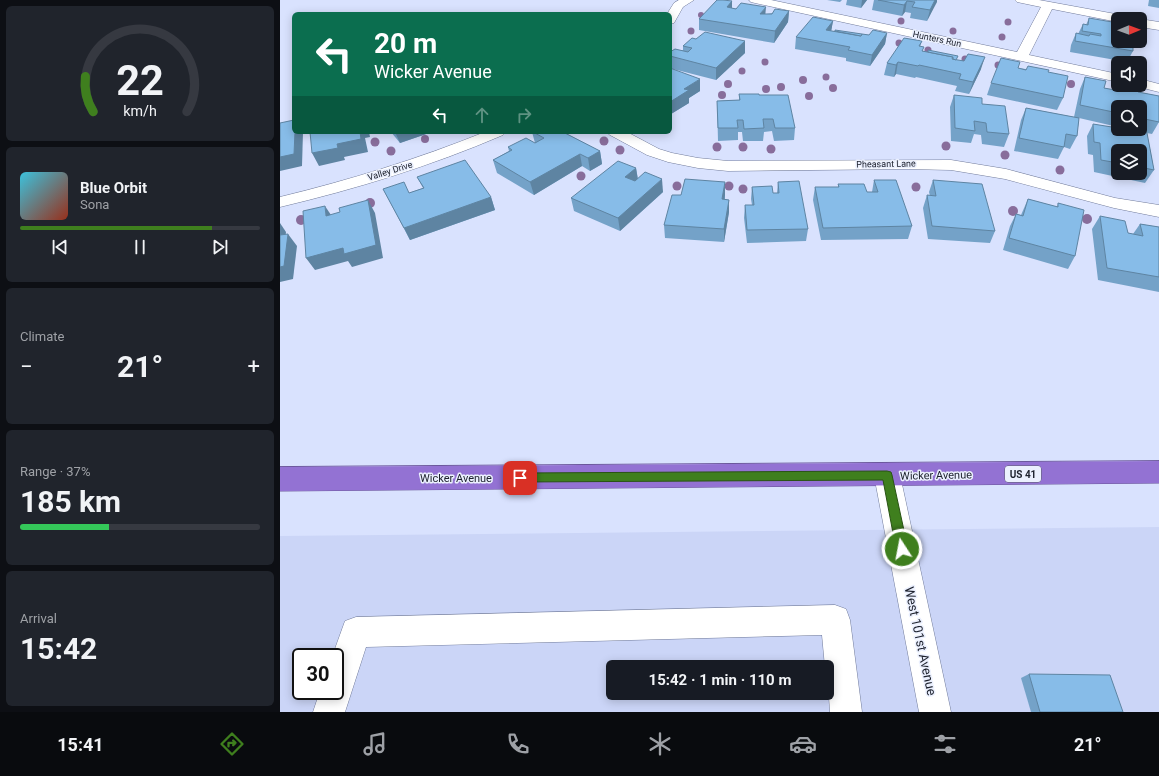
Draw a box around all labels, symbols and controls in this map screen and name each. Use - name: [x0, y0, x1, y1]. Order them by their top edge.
- north arrow: [1111, 12, 1147, 48]
- map controls: [1111, 12, 1147, 180]
- text: 20 m: [374, 27, 437, 60]
- icon: left: [308, 28, 360, 80]
- street label: Hunters Run: [912, 29, 962, 49]
- text: 22: [116, 55, 164, 104]
- button: sound: [1111, 56, 1147, 92]
- text: Wicker Avenue: [374, 61, 492, 82]
- button: search: [1111, 100, 1147, 136]
- text: km/h: [123, 102, 157, 118]
- icon: left: [429, 104, 451, 126]
- icon: ahead: [471, 104, 493, 126]
- icon: right: [513, 104, 535, 126]
- button: layers: [1111, 144, 1147, 180]
- street label: Pheasant Lane: [856, 158, 916, 170]
- street label: Valley Drive: [366, 159, 414, 183]
- text: Blue Orbit: [80, 179, 147, 197]
- text: Sona: [80, 197, 109, 212]
- icon: previous: [49, 236, 71, 258]
- icon: pause: [129, 236, 151, 258]
- icon: next: [209, 236, 231, 258]
- text: Climate: [20, 329, 64, 344]
- text: 21°: [117, 349, 163, 384]
- text: −: [20, 354, 33, 379]
- text: +: [248, 354, 260, 379]
- pin: [503, 461, 537, 495]
- text: Range · 37%: [20, 464, 90, 479]
- road number: US 41: [1005, 466, 1041, 482]
- icon: arrive: [509, 467, 531, 489]
- street label: Wicker Avenue: [900, 468, 972, 483]
- street label: Wicker Avenue: [420, 472, 492, 485]
- text: 185 km: [20, 484, 121, 519]
- position arrow: [881, 528, 923, 570]
- street label: West 101st Avenue: [902, 585, 939, 697]
- text: Arrival: [20, 611, 57, 626]
- text: 15:42: [20, 631, 97, 666]
- speed limit sign: 30: [292, 648, 344, 700]
- text: 15:42 · 1 min · 110 m: [649, 671, 791, 689]
- icon: directions: [218, 730, 246, 758]
- icon: music: [361, 730, 389, 758]
- icon: phone: [504, 730, 532, 758]
- icon: climate: [646, 730, 674, 758]
- icon: car: [789, 730, 817, 758]
- icon: filters: [931, 730, 959, 758]
- text: 15:41: [57, 734, 104, 755]
- text: 21°: [1074, 734, 1102, 755]

